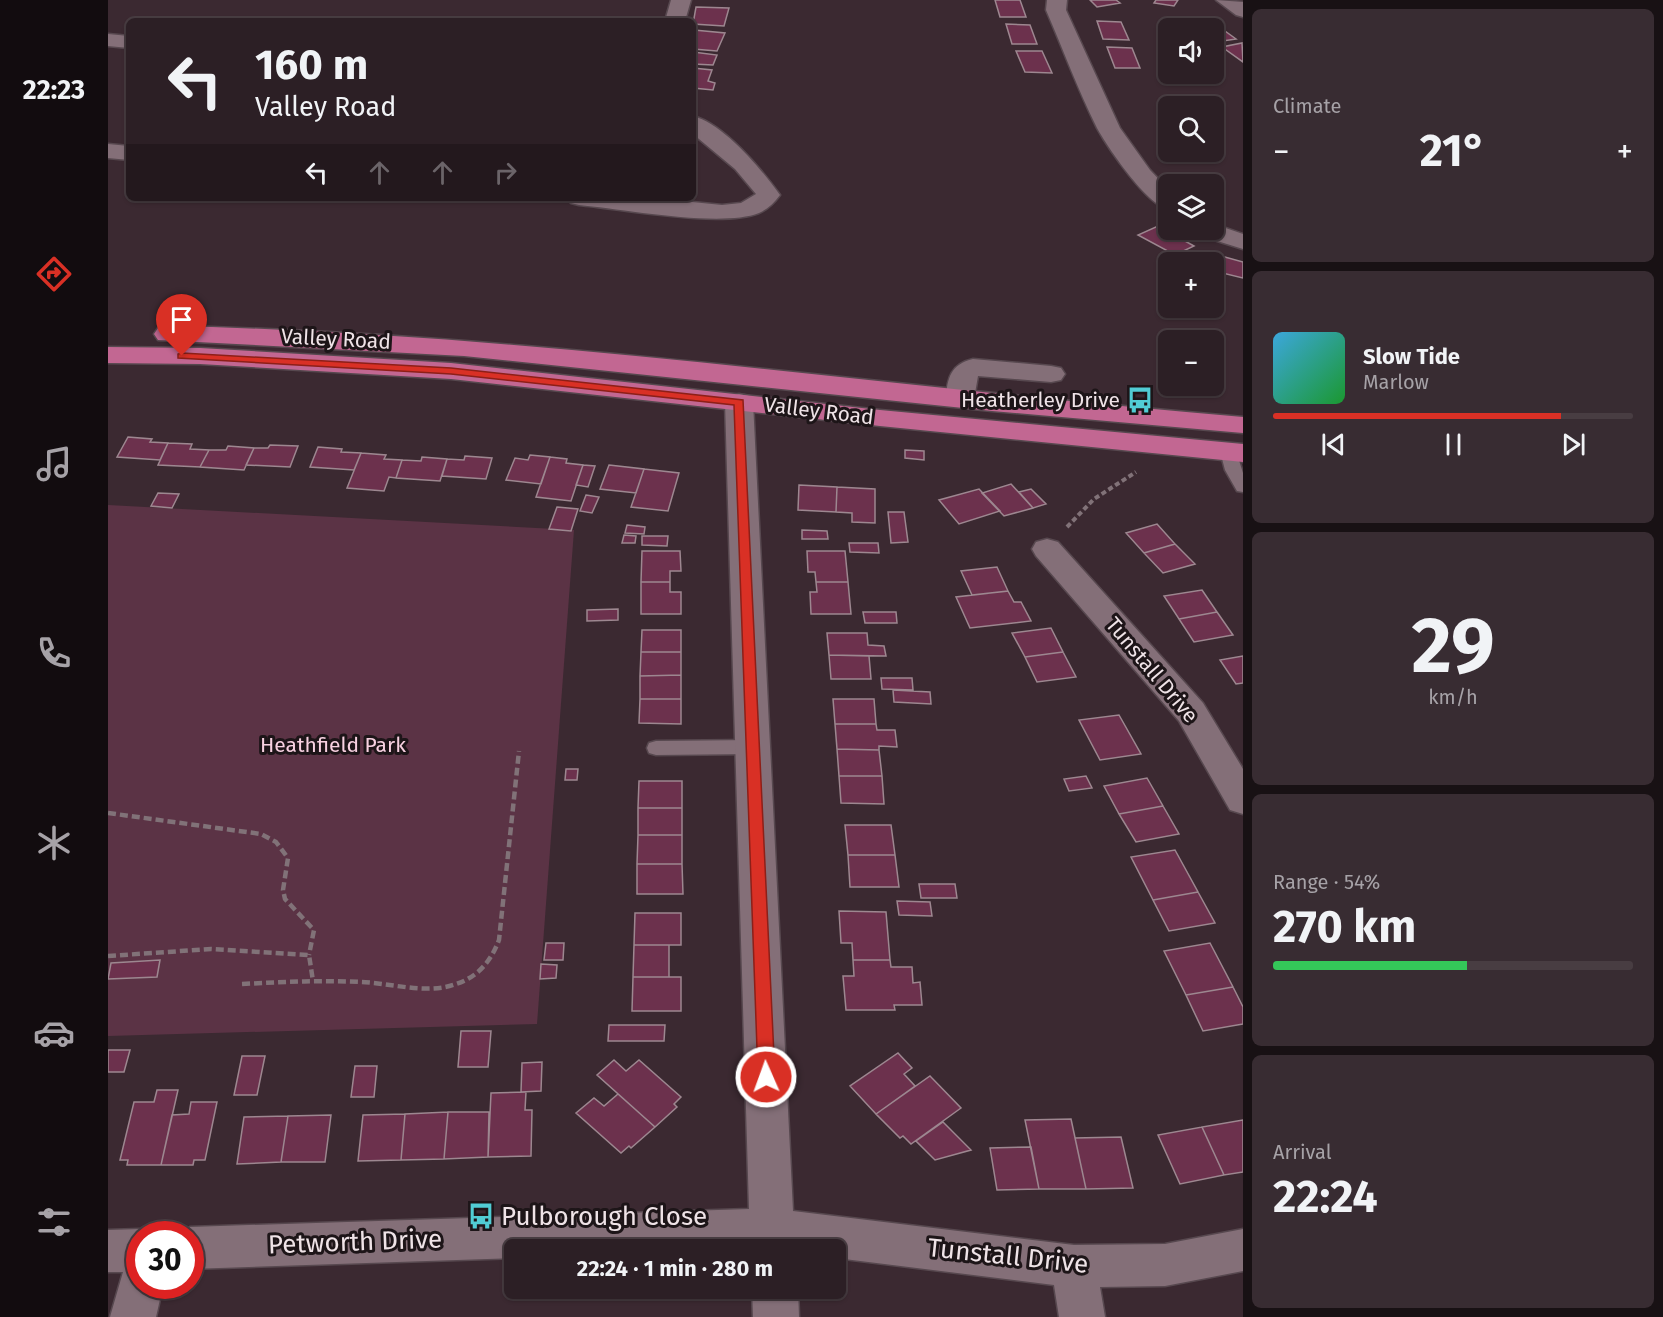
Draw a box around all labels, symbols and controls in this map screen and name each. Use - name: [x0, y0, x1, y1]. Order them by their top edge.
- map controls: [1158, 18, 1224, 396]
- button: sound: [1158, 18, 1224, 84]
- text: 160 m: [255, 40, 368, 90]
- icon: left: [156, 42, 234, 120]
- text: 22:23: [23, 74, 85, 106]
- text: Valley Road: [255, 91, 396, 123]
- text: Climate: [1273, 94, 1341, 118]
- button: search: [1158, 96, 1224, 162]
- text: 21°: [1420, 124, 1486, 178]
- text: −: [1273, 132, 1290, 172]
- text: +: [1617, 132, 1633, 172]
- icon: left: [300, 156, 333, 189]
- icon: ahead: [363, 156, 396, 189]
- icon: ahead: [426, 156, 459, 189]
- icon: right: [489, 156, 522, 189]
- button: layers: [1158, 174, 1224, 240]
- button: +: [1158, 252, 1224, 318]
- icon: directions: [33, 253, 75, 295]
- pin: [156, 294, 207, 356]
- icon: arrive: [165, 303, 198, 336]
- street label: Valley Road: [280, 323, 392, 355]
- button: −: [1158, 330, 1224, 396]
- text: Slow Tide: [1363, 343, 1460, 370]
- text: Marlow: [1363, 370, 1429, 394]
- bus stop icon: Heatherley Drive: [1125, 385, 1155, 415]
- place label: Heatherley Drive: [961, 387, 1120, 413]
- street label: Valley Road: [763, 391, 875, 431]
- icon: previous: [1317, 428, 1350, 461]
- icon: pause: [1437, 428, 1470, 461]
- icon: next: [1557, 428, 1590, 461]
- icon: music: [33, 443, 75, 485]
- text: 29: [1411, 599, 1495, 693]
- street label: Tunstall Drive: [1100, 612, 1204, 728]
- icon: phone: [33, 632, 75, 674]
- text: km/h: [1428, 685, 1478, 709]
- park label: Heathfield Park: [260, 732, 406, 758]
- icon: climate: [33, 822, 75, 864]
- text: Range · 54%: [1273, 870, 1380, 894]
- text: 270 km: [1273, 900, 1416, 954]
- icon: car: [33, 1012, 75, 1054]
- position arrow: [734, 1045, 798, 1109]
- text: Arrival: [1273, 1140, 1332, 1164]
- text: 22:24: [1273, 1170, 1378, 1224]
- icon: filters: [33, 1201, 75, 1243]
- bus stop icon: Pulborough Close: [466, 1201, 496, 1231]
- place label: Pulborough Close: [501, 1201, 707, 1232]
- speed limit sign: 30: [126, 1221, 204, 1299]
- street label: Petworth Drive: [267, 1223, 443, 1261]
- street label: Tunstall Drive: [926, 1232, 1090, 1280]
- text: 22:24 · 1 min · 280 m: [577, 1255, 773, 1282]

